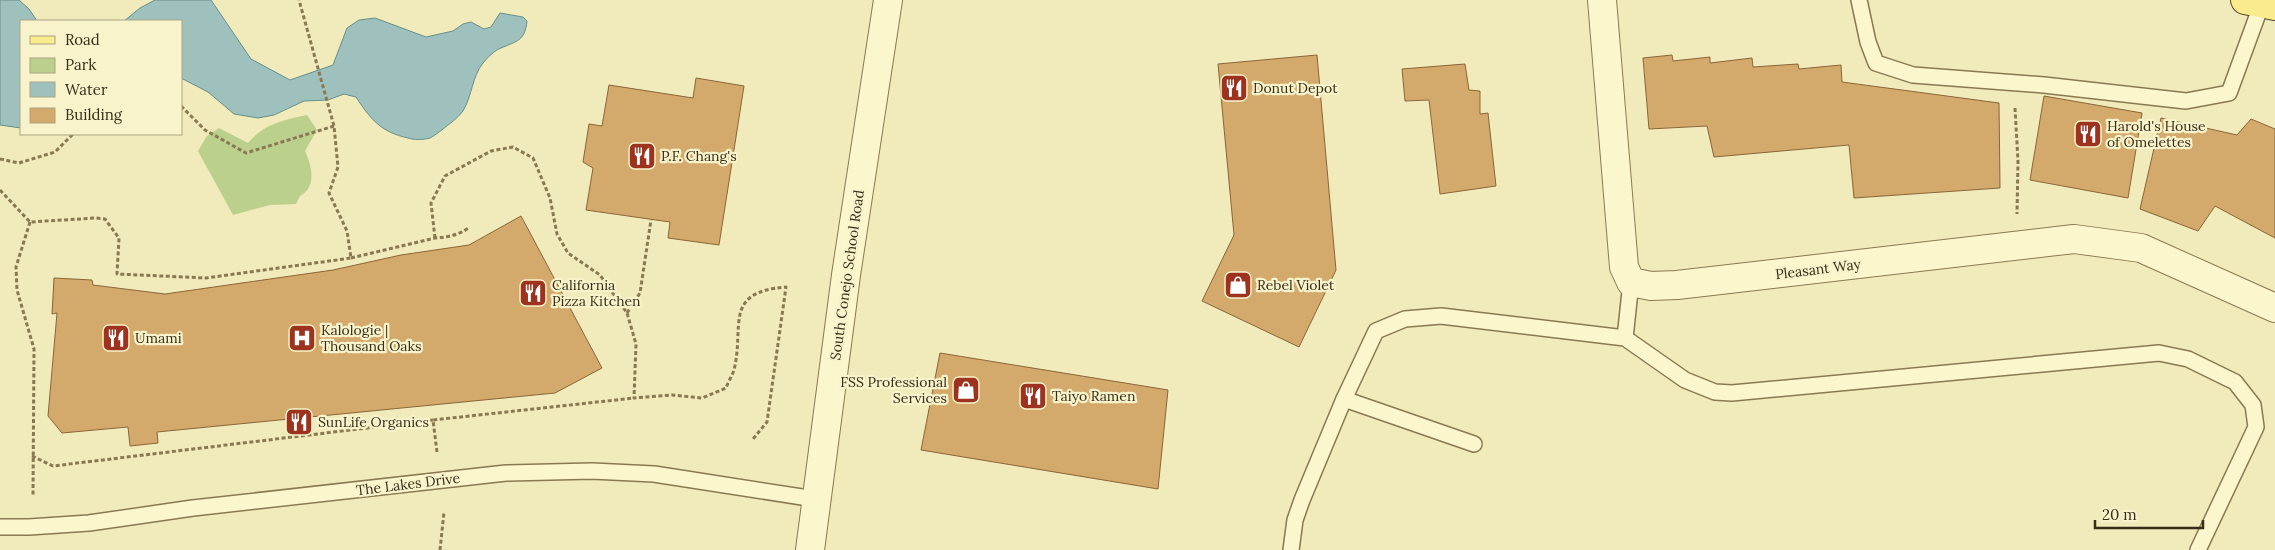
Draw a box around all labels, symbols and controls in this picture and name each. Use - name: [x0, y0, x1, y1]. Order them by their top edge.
- legend: [20, 20, 182, 135]
- text: Road: [65, 30, 100, 49]
- text: Park: [65, 55, 96, 74]
- restaurant icon: Donut Depot: [1219, 73, 1249, 103]
- place label: Donut Depot: [1253, 79, 1338, 97]
- text: Water: [65, 80, 108, 99]
- text: Building: [65, 105, 123, 124]
- place label: Harold's House of Omelettes: [2107, 117, 2206, 151]
- restaurant icon: Harold's House of Omelettes: [2073, 119, 2103, 149]
- restaurant icon: P.F. Chang's: [627, 141, 657, 171]
- place label: P.F. Chang's: [661, 147, 737, 165]
- street label: South Conejo School Road: [826, 189, 868, 361]
- street label: Pleasant Way: [1774, 255, 1862, 283]
- shop icon: Rebel Violet: [1223, 270, 1253, 300]
- place label: California Pizza Kitchen: [552, 276, 641, 310]
- place label: Rebel Violet: [1257, 276, 1335, 294]
- restaurant icon: California Pizza Kitchen: [518, 278, 548, 308]
- place label: Kalologie | Thousand Oaks: [321, 321, 422, 355]
- restaurant icon: Umami: [101, 323, 131, 353]
- hospital icon: Kalologie | Thousand Oaks: [287, 323, 317, 353]
- place label: Umami: [135, 329, 182, 347]
- place label: FSS Professional Services: [840, 373, 947, 407]
- shop icon: FSS Professional Services: [951, 375, 981, 405]
- restaurant icon: Taiyo Ramen: [1018, 381, 1048, 411]
- place label: Taiyo Ramen: [1052, 387, 1136, 405]
- restaurant icon: SunLife Organics: [284, 407, 314, 437]
- place label: SunLife Organics: [318, 413, 429, 431]
- street label: The Lakes Drive: [355, 469, 461, 499]
- scale bar: [2095, 498, 2202, 530]
- text: 20 m: [2102, 505, 2137, 524]

